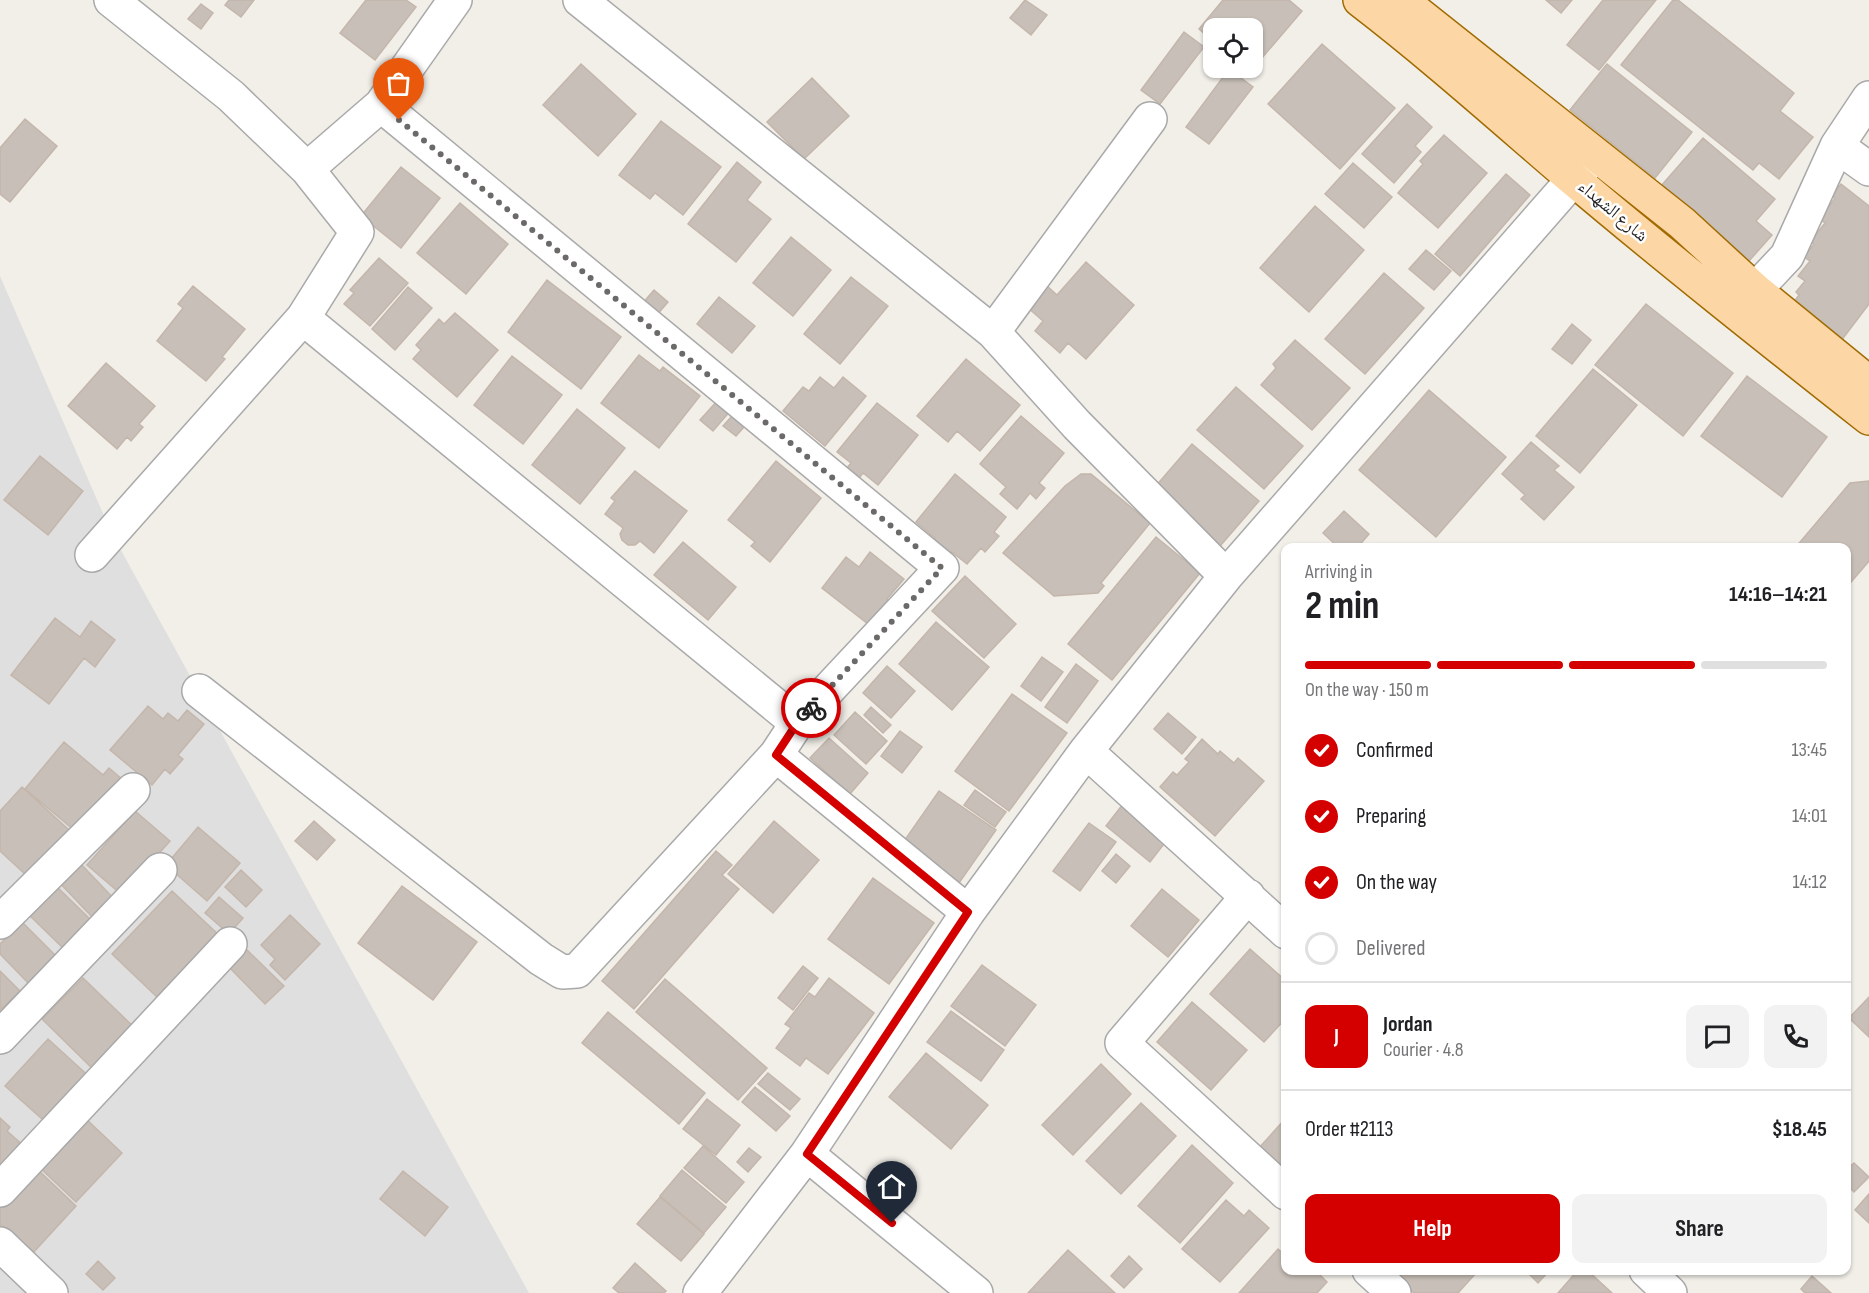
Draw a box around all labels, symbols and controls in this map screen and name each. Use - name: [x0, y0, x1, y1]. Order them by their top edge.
- map controls: [1203, 18, 1263, 78]
- button: locate: [1203, 18, 1263, 78]
- pin: [373, 58, 424, 120]
- icon: bag: [382, 67, 415, 100]
- street label: شارع الشهداء: [1574, 176, 1652, 246]
- text: Arriving in: [1305, 560, 1373, 584]
- text: 14:16–14:21: [1729, 581, 1827, 608]
- text: 2 min: [1305, 583, 1379, 630]
- courier: [781, 678, 841, 738]
- text: On the way · 150 m: [1305, 678, 1429, 702]
- icon: bike: [795, 692, 828, 725]
- icon: check: [1305, 734, 1338, 767]
- text: Confirmed: [1356, 737, 1433, 764]
- text: 13:45: [1791, 738, 1827, 762]
- icon: check: [1305, 800, 1338, 833]
- text: Preparing: [1356, 803, 1426, 830]
- text: 14:01: [1792, 804, 1827, 828]
- icon: check: [1305, 866, 1338, 899]
- text: On the way: [1356, 869, 1437, 896]
- text: 14:12: [1792, 870, 1827, 894]
- text: Delivered: [1356, 935, 1425, 962]
- button: chat: [1686, 1005, 1749, 1068]
- button: phone: [1764, 1005, 1827, 1068]
- text: Jordan: [1383, 1011, 1432, 1038]
- text: J: [1334, 1023, 1339, 1050]
- text: Courier · 4.8: [1383, 1038, 1464, 1062]
- text: Order #2113: [1305, 1116, 1393, 1143]
- text: $18.45: [1772, 1116, 1827, 1143]
- pin: [866, 1161, 917, 1223]
- icon: home: [875, 1170, 908, 1203]
- button: Help: [1305, 1194, 1560, 1263]
- button: Share: [1572, 1194, 1827, 1263]

